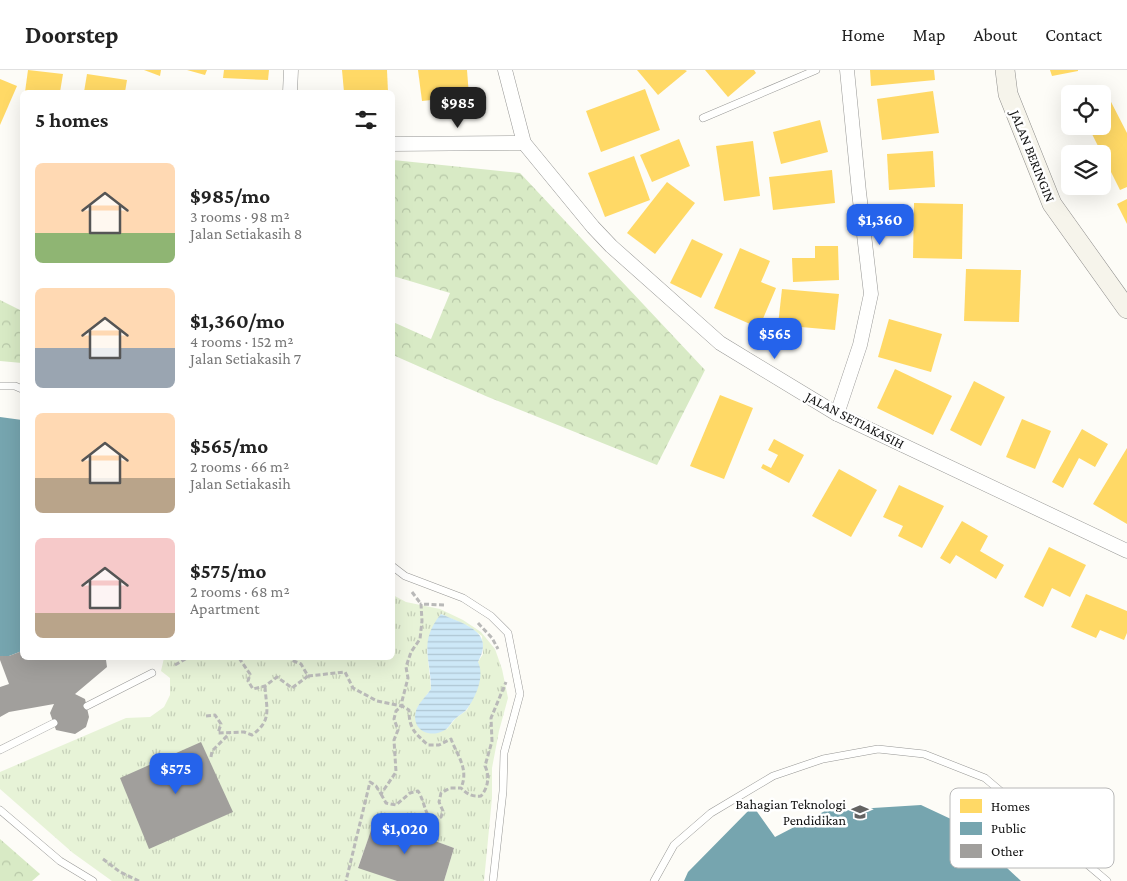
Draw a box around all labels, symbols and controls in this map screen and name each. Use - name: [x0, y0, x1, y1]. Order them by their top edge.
- text: Doorstep: [25, 21, 118, 48]
- text: Home: [842, 25, 885, 45]
- text: Map: [913, 25, 945, 45]
- text: About: [973, 25, 1017, 45]
- text: Contact: [1045, 25, 1102, 45]
- map controls: [1061, 85, 1111, 195]
- button: locate: [1061, 85, 1111, 135]
- pin: $985: [428, 87, 488, 129]
- text: $985: [441, 94, 475, 111]
- icon: filters: [352, 106, 380, 134]
- street label: JALAN BERINGIN: [1007, 106, 1059, 204]
- text: 5 homes: [35, 108, 108, 132]
- button: layers: [1061, 145, 1111, 195]
- icon: home: [75, 183, 135, 243]
- text: $985/mo: [190, 184, 270, 208]
- pin: $1,360: [839, 204, 921, 246]
- text: 3 rooms · 98 m²: [190, 208, 290, 225]
- text: $1,360: [858, 211, 902, 228]
- text: Jalan Setiakasih 8: [190, 225, 302, 242]
- icon: home: [75, 308, 135, 368]
- text: $1,360/mo: [190, 309, 285, 333]
- pin: $565: [745, 318, 805, 360]
- text: $565: [759, 325, 791, 342]
- text: 4 rooms · 152 m²: [190, 333, 294, 350]
- text: Jalan Setiakasih 7: [190, 350, 301, 367]
- street label: JALAN SETIAKASIH: [801, 387, 907, 452]
- icon: home: [75, 433, 135, 493]
- text: $565/mo: [190, 434, 268, 458]
- text: 2 rooms · 66 m²: [190, 458, 289, 475]
- text: Jalan Setiakasih: [190, 475, 291, 492]
- icon: home: [75, 558, 135, 618]
- text: $575/mo: [190, 559, 266, 583]
- text: 2 rooms · 68 m²: [190, 583, 290, 600]
- text: Apartment: [190, 600, 260, 617]
- pin: $575: [146, 752, 206, 795]
- text: $575: [161, 760, 191, 777]
- legend: [950, 788, 1114, 868]
- place label: Bahagian Teknologi Pendidikan: [735, 796, 846, 828]
- text: Homes: [991, 798, 1030, 814]
- school or university icon: Bahagian Teknologi Pendidikan: [850, 802, 870, 822]
- pin: $1,020: [364, 812, 446, 855]
- text: $1,020: [382, 820, 428, 837]
- text: Public: [991, 820, 1026, 836]
- text: Other: [991, 843, 1024, 859]

